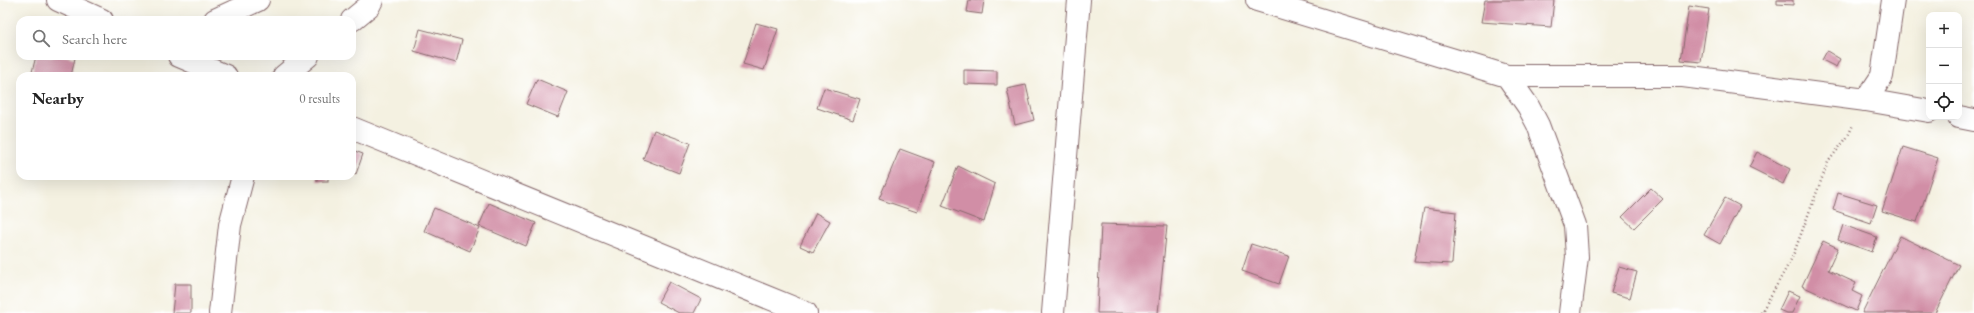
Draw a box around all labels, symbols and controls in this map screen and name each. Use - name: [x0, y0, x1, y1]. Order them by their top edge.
- map controls: [1926, 12, 1962, 120]
- button: +: [1926, 12, 1962, 48]
- search box: [16, 16, 356, 60]
- icon: search: [30, 27, 52, 49]
- text: Search here: [62, 29, 127, 48]
- button: −: [1926, 48, 1962, 84]
- button: locate: [1926, 84, 1962, 120]
- text: Nearby: [32, 87, 84, 109]
- text: 0 results: [299, 90, 340, 107]

